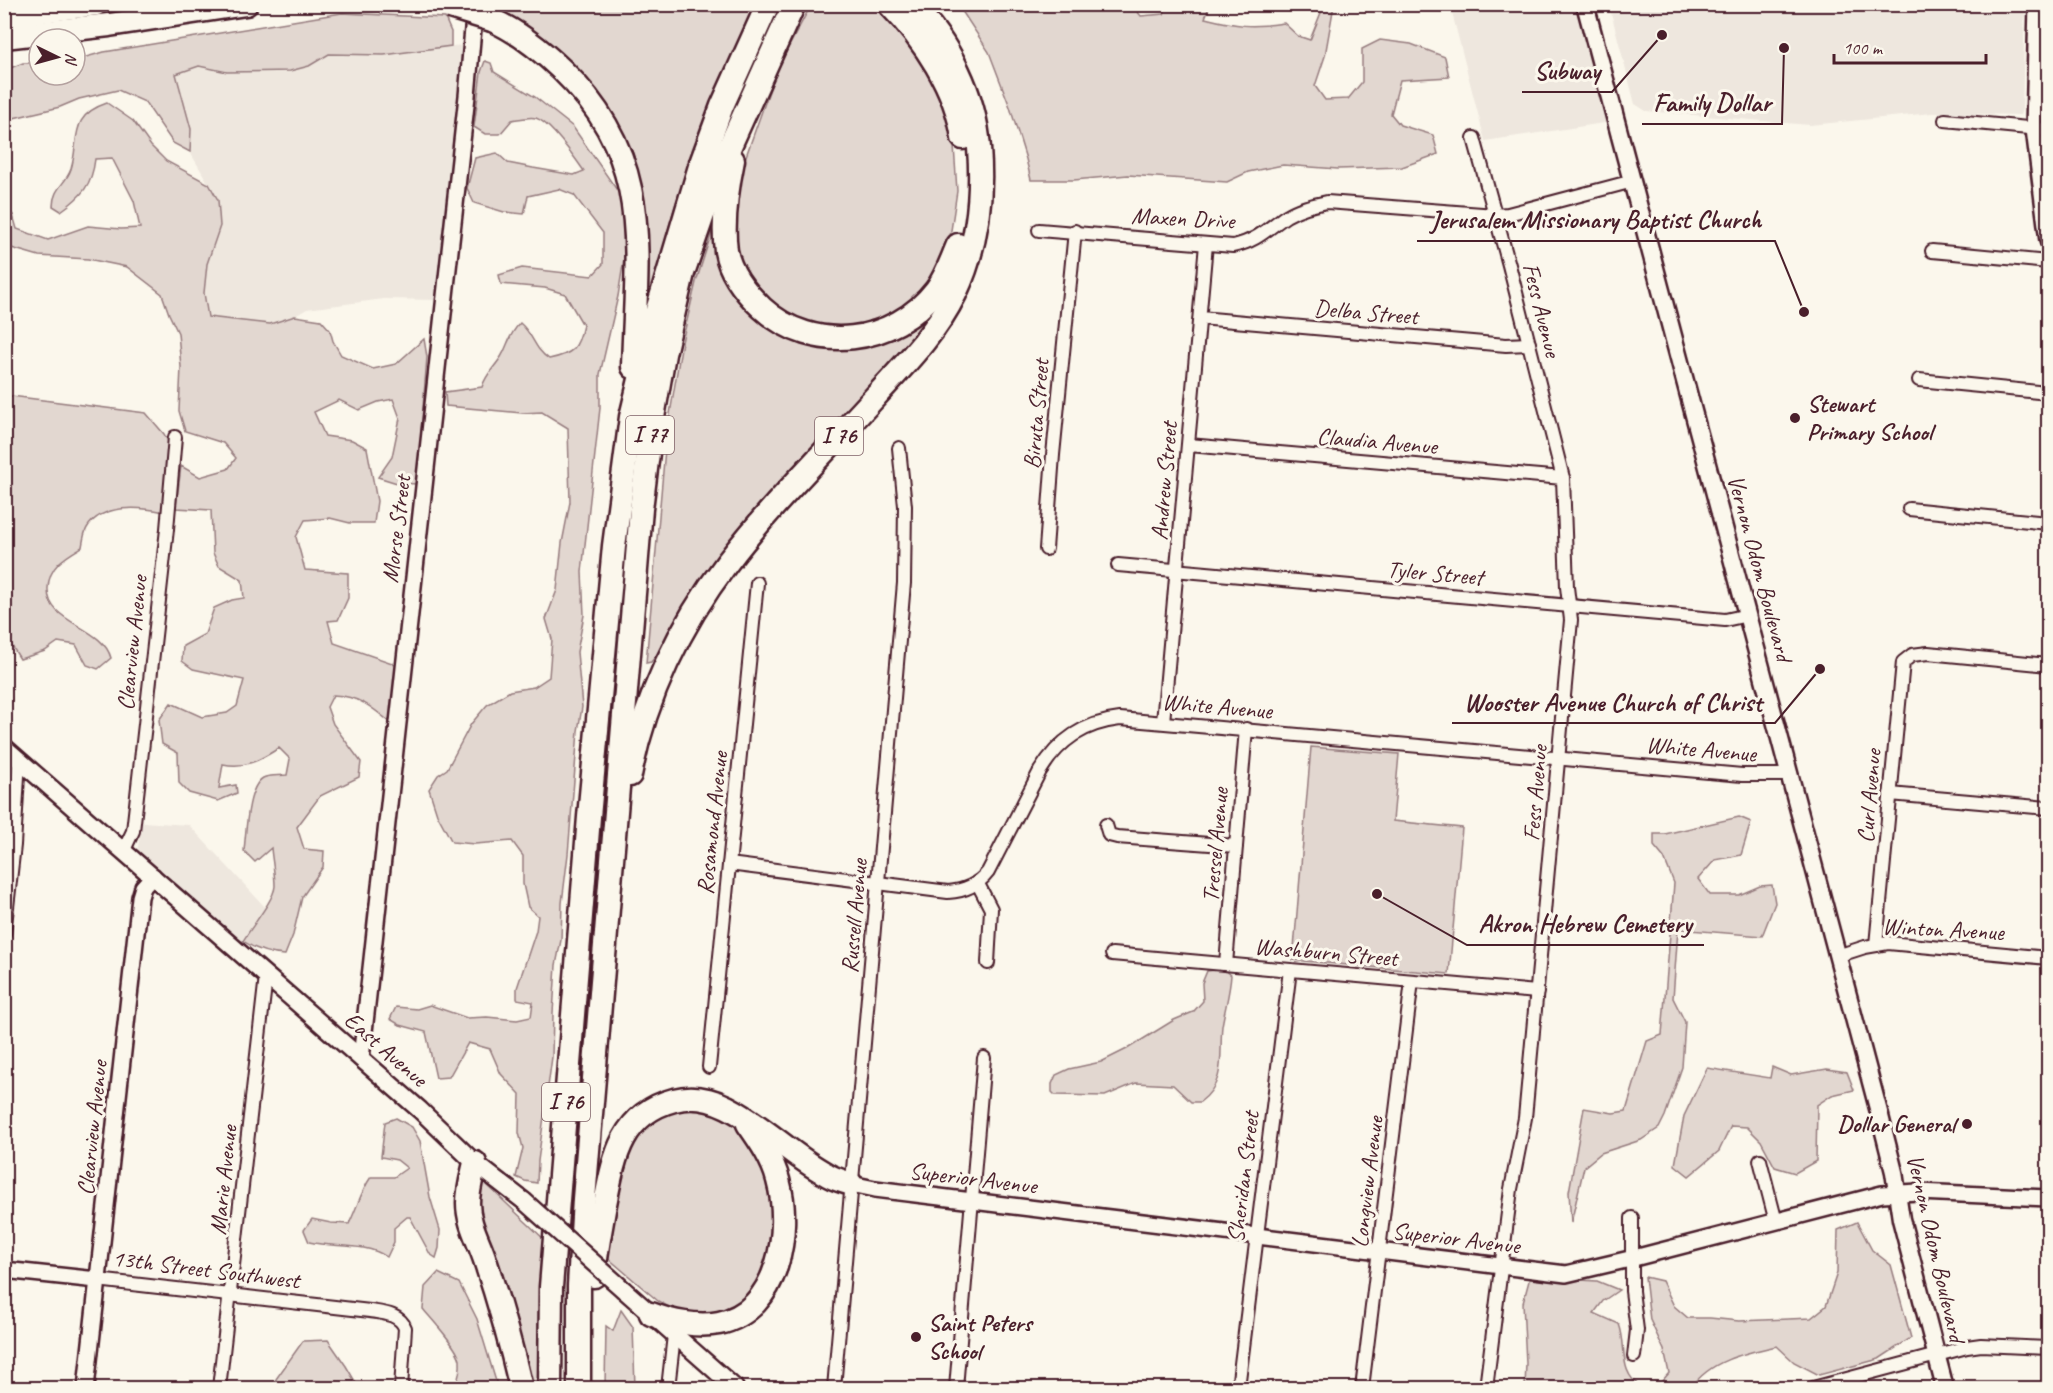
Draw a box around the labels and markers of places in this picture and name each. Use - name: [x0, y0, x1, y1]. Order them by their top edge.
- callout: Subway: [1522, 48, 1612, 92]
- callout: Family Dollar: [1642, 80, 1782, 124]
- callout: Jerusalem Missionary Baptist Church: [1417, 197, 1775, 241]
- place label: Stewart Primary School: [1807, 389, 1937, 447]
- marker: Stewart Primary School: [1788, 411, 1802, 425]
- callout: Wooster Avenue Church of Christ: [1452, 679, 1775, 723]
- callout: Akron Hebrew Cemetery: [1467, 901, 1704, 945]
- place label: Dollar General: [1837, 1109, 1960, 1139]
- marker: Dollar General: [1960, 1117, 1974, 1131]
- place label: Saint Peters School: [928, 1308, 1034, 1366]
- marker: Saint Peters School: [909, 1330, 923, 1344]

